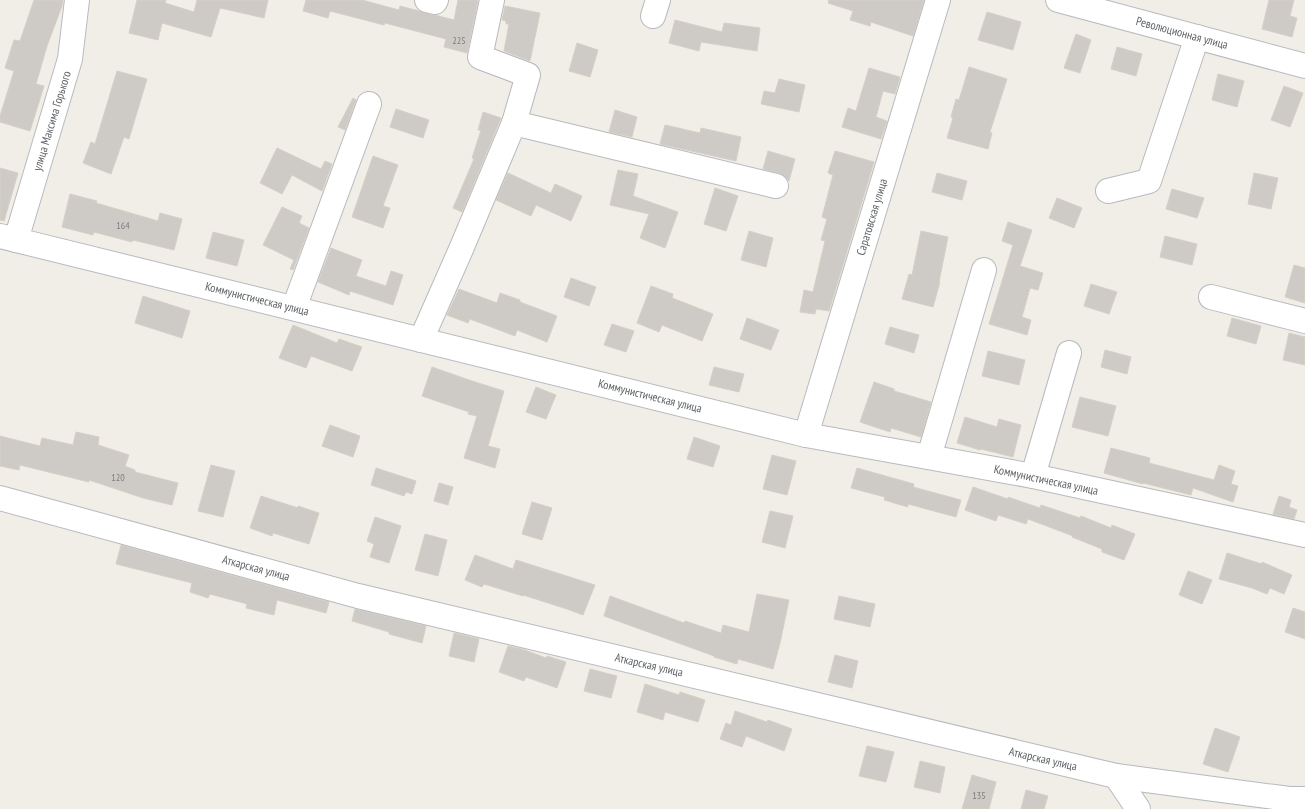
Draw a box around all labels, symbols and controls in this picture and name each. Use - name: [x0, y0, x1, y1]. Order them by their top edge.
- street label: Революционная улица: [1134, 13, 1230, 52]
- house number: 225: [452, 34, 466, 47]
- street label: улица Максима Горького: [29, 69, 74, 173]
- street label: Саратовская улица: [853, 176, 890, 257]
- house number: 164: [116, 219, 130, 232]
- street label: Коммунистическая улица: [204, 278, 311, 319]
- street label: Коммунистическая улица: [597, 375, 704, 416]
- street label: Коммунистическая улица: [993, 461, 1100, 498]
- house number: 120: [111, 471, 125, 484]
- street label: Аткарская улица: [221, 551, 292, 584]
- street label: Аткарская улица: [614, 649, 685, 680]
- street label: Аткарская улица: [1008, 743, 1079, 774]
- house number: 135: [972, 789, 986, 802]

